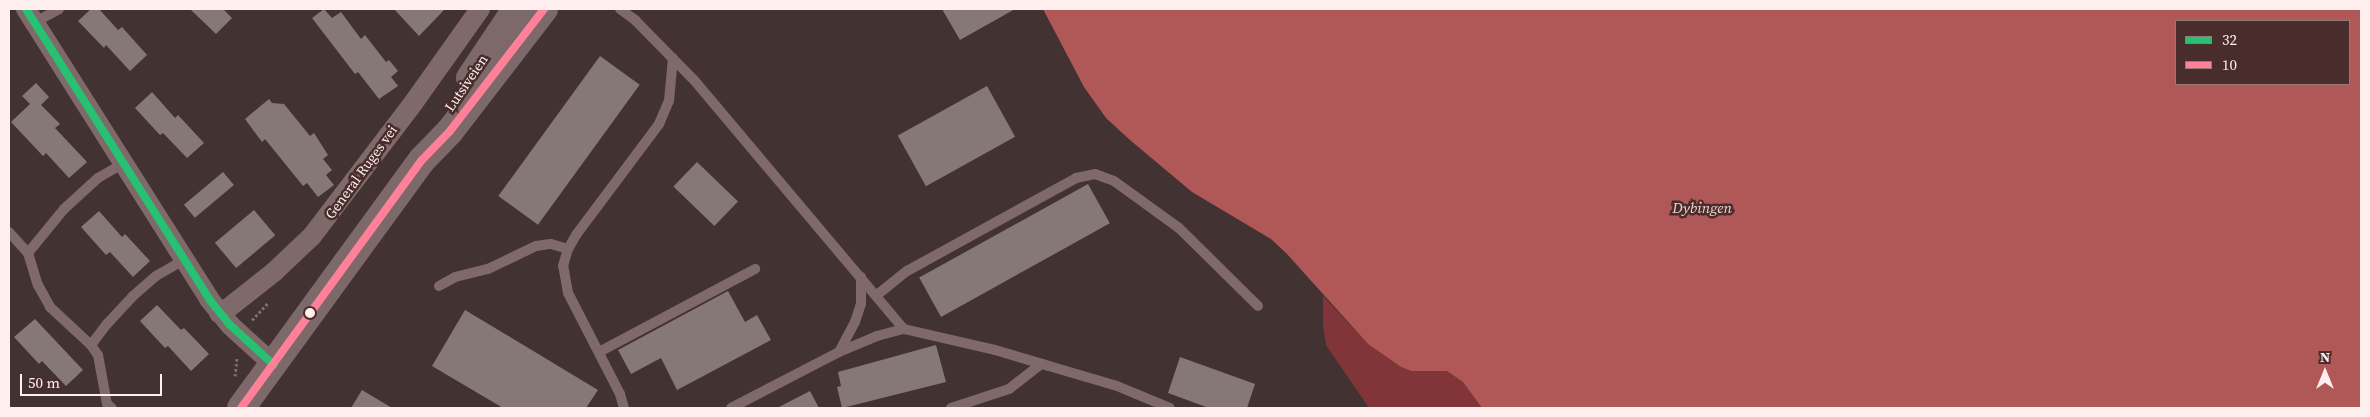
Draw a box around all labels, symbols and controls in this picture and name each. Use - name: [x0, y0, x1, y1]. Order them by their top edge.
- legend: [2175, 20, 2350, 85]
- text: 32: [2222, 29, 2237, 50]
- street label: Lutsiveien: [441, 52, 491, 114]
- text: 10: [2222, 54, 2237, 75]
- street label: General Ruges vei: [321, 122, 401, 222]
- water label: Dybingen: [1672, 199, 1732, 217]
- unlabelled marker: [305, 308, 315, 318]
- north arrow: [2300, 347, 2350, 397]
- text: N: [2320, 347, 2330, 367]
- scale bar: [22, 364, 165, 396]
- text: 50 m: [28, 372, 60, 393]

